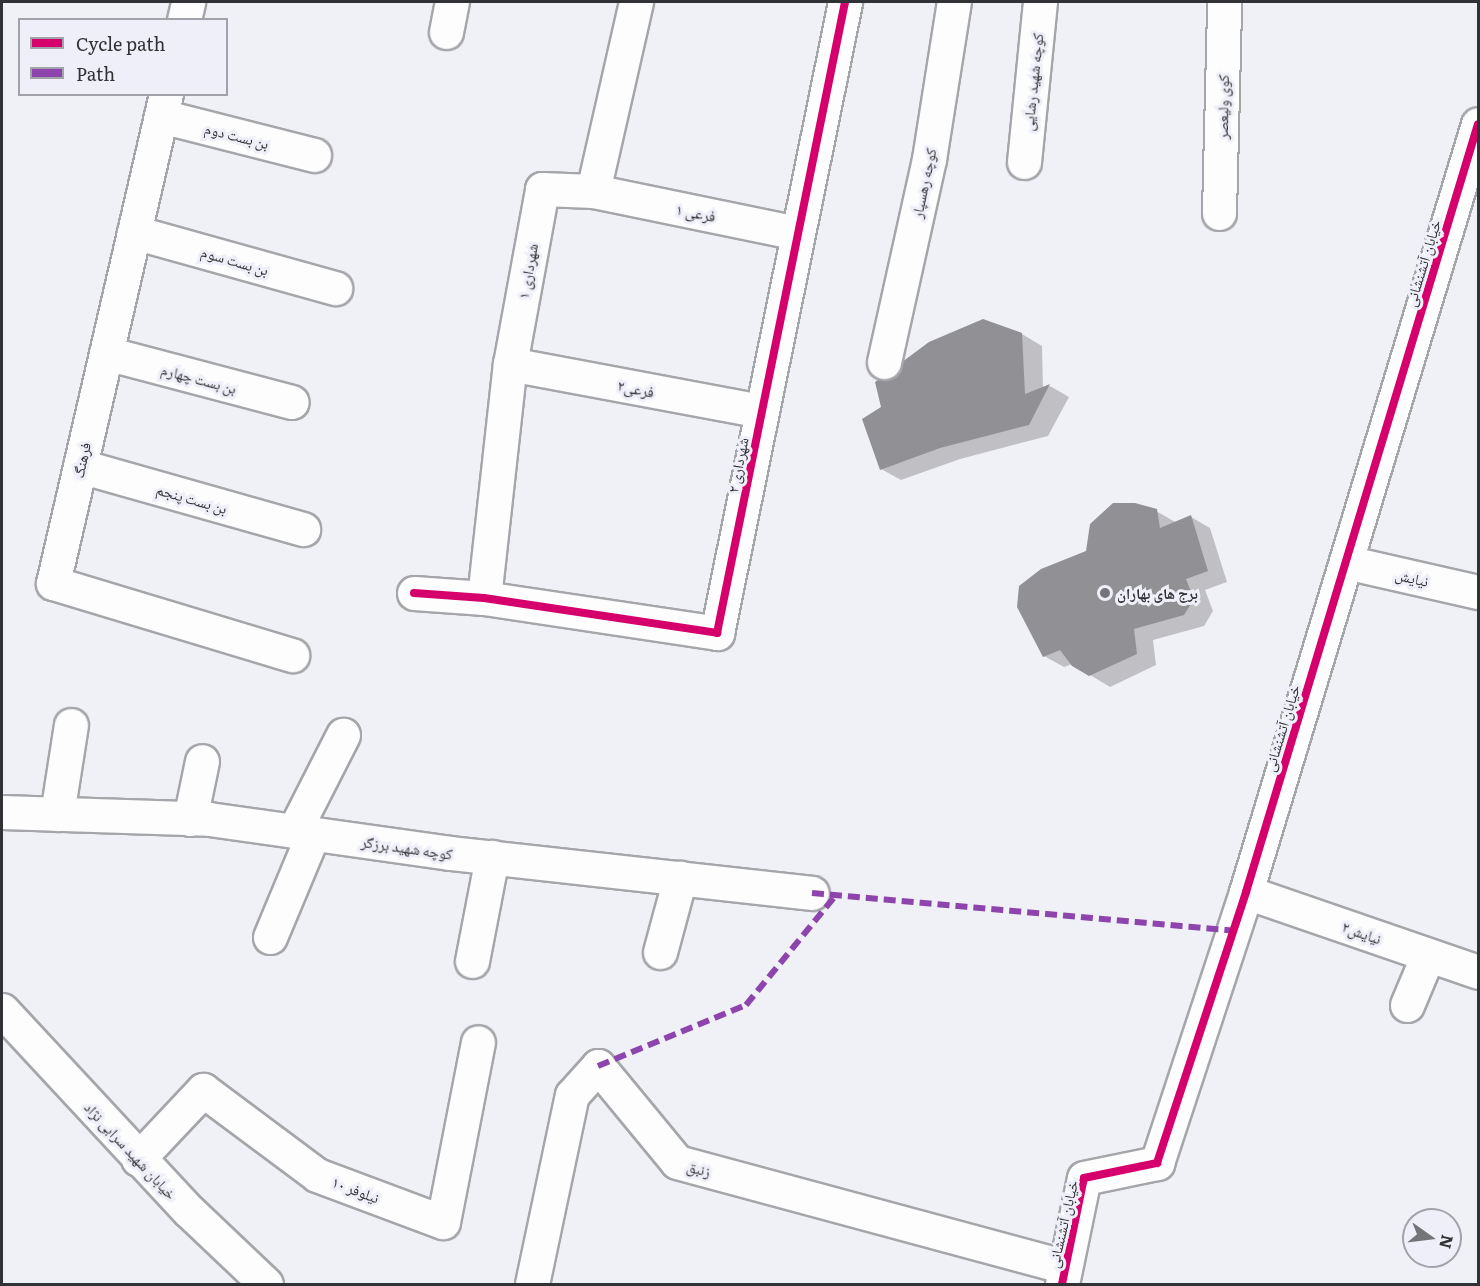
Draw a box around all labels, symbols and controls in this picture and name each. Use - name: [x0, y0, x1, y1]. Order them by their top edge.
- legend: [18, 18, 228, 96]
- text: Cycle path: [76, 30, 165, 57]
- street label: کوچه شهید رشایی: [1018, 32, 1046, 132]
- text: Path: [76, 60, 115, 87]
- street label: کوی ولیعصر: [1212, 74, 1232, 140]
- street label: بن بست دوم: [203, 118, 271, 152]
- street label: کوچه رهسپار: [907, 146, 939, 220]
- street label: فرعی ۱: [675, 199, 717, 225]
- street label: خیابان آتشنشانی: [1400, 217, 1444, 309]
- street label: بن بست سوم: [199, 242, 271, 278]
- street label: شهرداری ۱: [513, 242, 541, 300]
- street label: بن بست چهارم: [159, 359, 239, 397]
- street label: فرعی۲: [616, 376, 656, 400]
- street label: شهرداری ۲: [723, 436, 751, 494]
- street label: فرهنگ: [68, 440, 94, 480]
- street label: بن بست پنجم: [155, 479, 229, 517]
- street label: نیایش: [1394, 564, 1430, 590]
- place label: برج های بهاران: [1117, 584, 1198, 602]
- marker: برج های بهاران: [1098, 586, 1112, 600]
- street label: خیابان آتشنشانی: [1259, 682, 1303, 774]
- street label: کوچه شهید برزگر: [360, 832, 454, 862]
- street label: نیایش۲: [1340, 917, 1384, 947]
- street label: خیابان شهید سرابی نژاد: [81, 1098, 181, 1202]
- street label: زنبق: [685, 1156, 713, 1180]
- street label: نیلوفر ۱۰: [330, 1172, 382, 1206]
- street label: خیابان آتشنشانی: [1043, 1178, 1081, 1270]
- north arrow: [1402, 1208, 1462, 1268]
- text: N: [1434, 1232, 1461, 1251]

